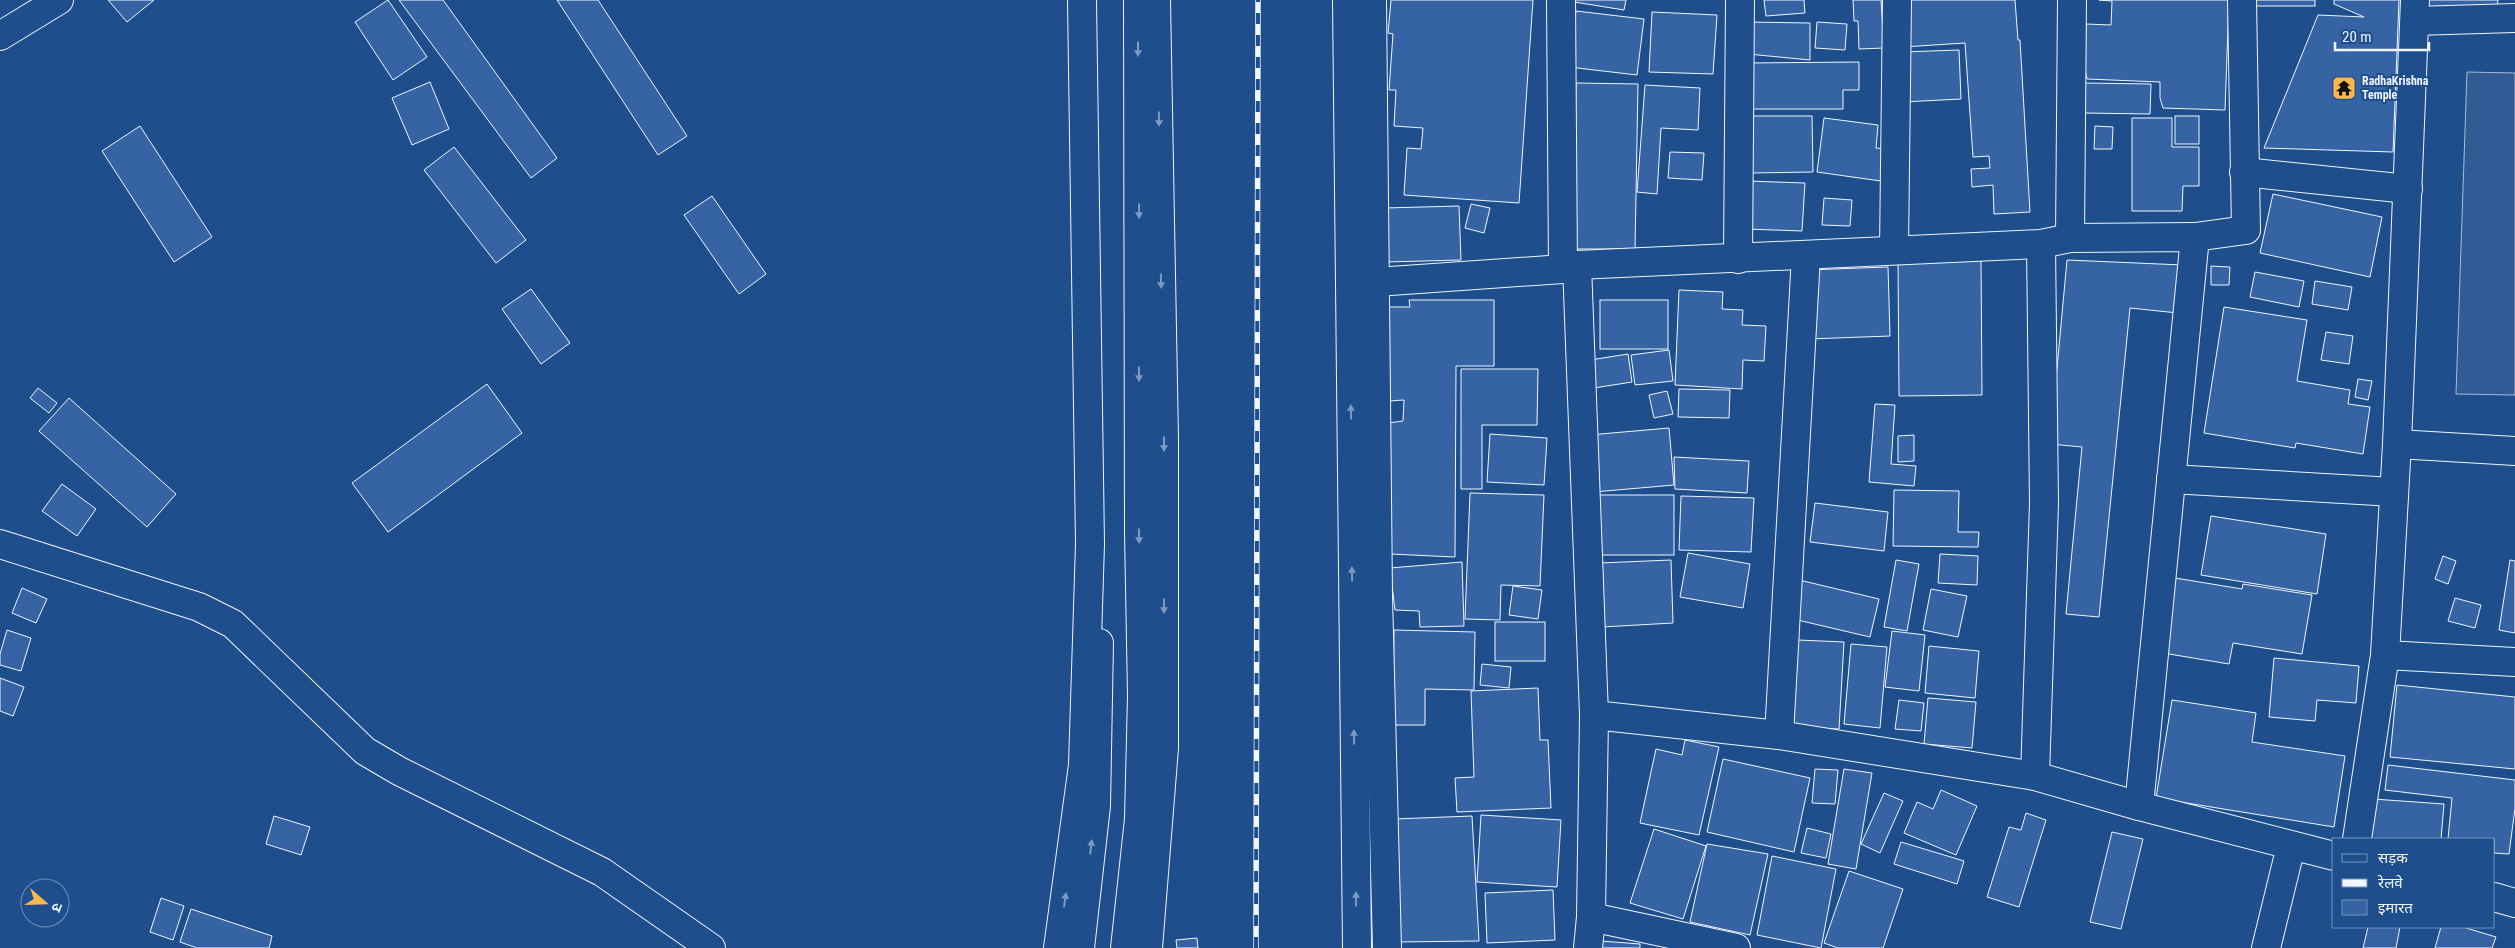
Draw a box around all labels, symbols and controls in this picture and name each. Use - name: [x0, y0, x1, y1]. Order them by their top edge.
- scale bar: [2335, 20, 2429, 52]
- text: 20 m: [2342, 28, 2372, 46]
- one-way arrow: [1134, 41, 1142, 57]
- place label: RadhaKrishna Temple: [2362, 74, 2429, 102]
- temple icon: RadhaKrishna Temple: [2331, 75, 2357, 101]
- one-way arrow: [1155, 111, 1163, 127]
- one-way arrow: [1135, 203, 1143, 219]
- one-way arrow: [1158, 273, 1166, 289]
- one-way arrow: [1135, 366, 1143, 382]
- one-way arrow: [1347, 404, 1355, 420]
- one-way arrow: [1160, 436, 1168, 452]
- one-way arrow: [1135, 528, 1143, 544]
- one-way arrow: [1348, 566, 1356, 582]
- one-way arrow: [1160, 598, 1168, 614]
- one-way arrow: [1350, 729, 1358, 745]
- legend: [2332, 838, 2495, 928]
- one-way arrow: [1087, 839, 1095, 855]
- text: सड़क: [2378, 849, 2408, 867]
- text: रेलवे: [2377, 874, 2403, 892]
- north arrow: [20, 878, 70, 928]
- one-way arrow: [1061, 891, 1069, 907]
- one-way arrow: [1352, 891, 1360, 907]
- text: इमारत: [2378, 899, 2413, 917]
- text: उ: [48, 901, 66, 915]

